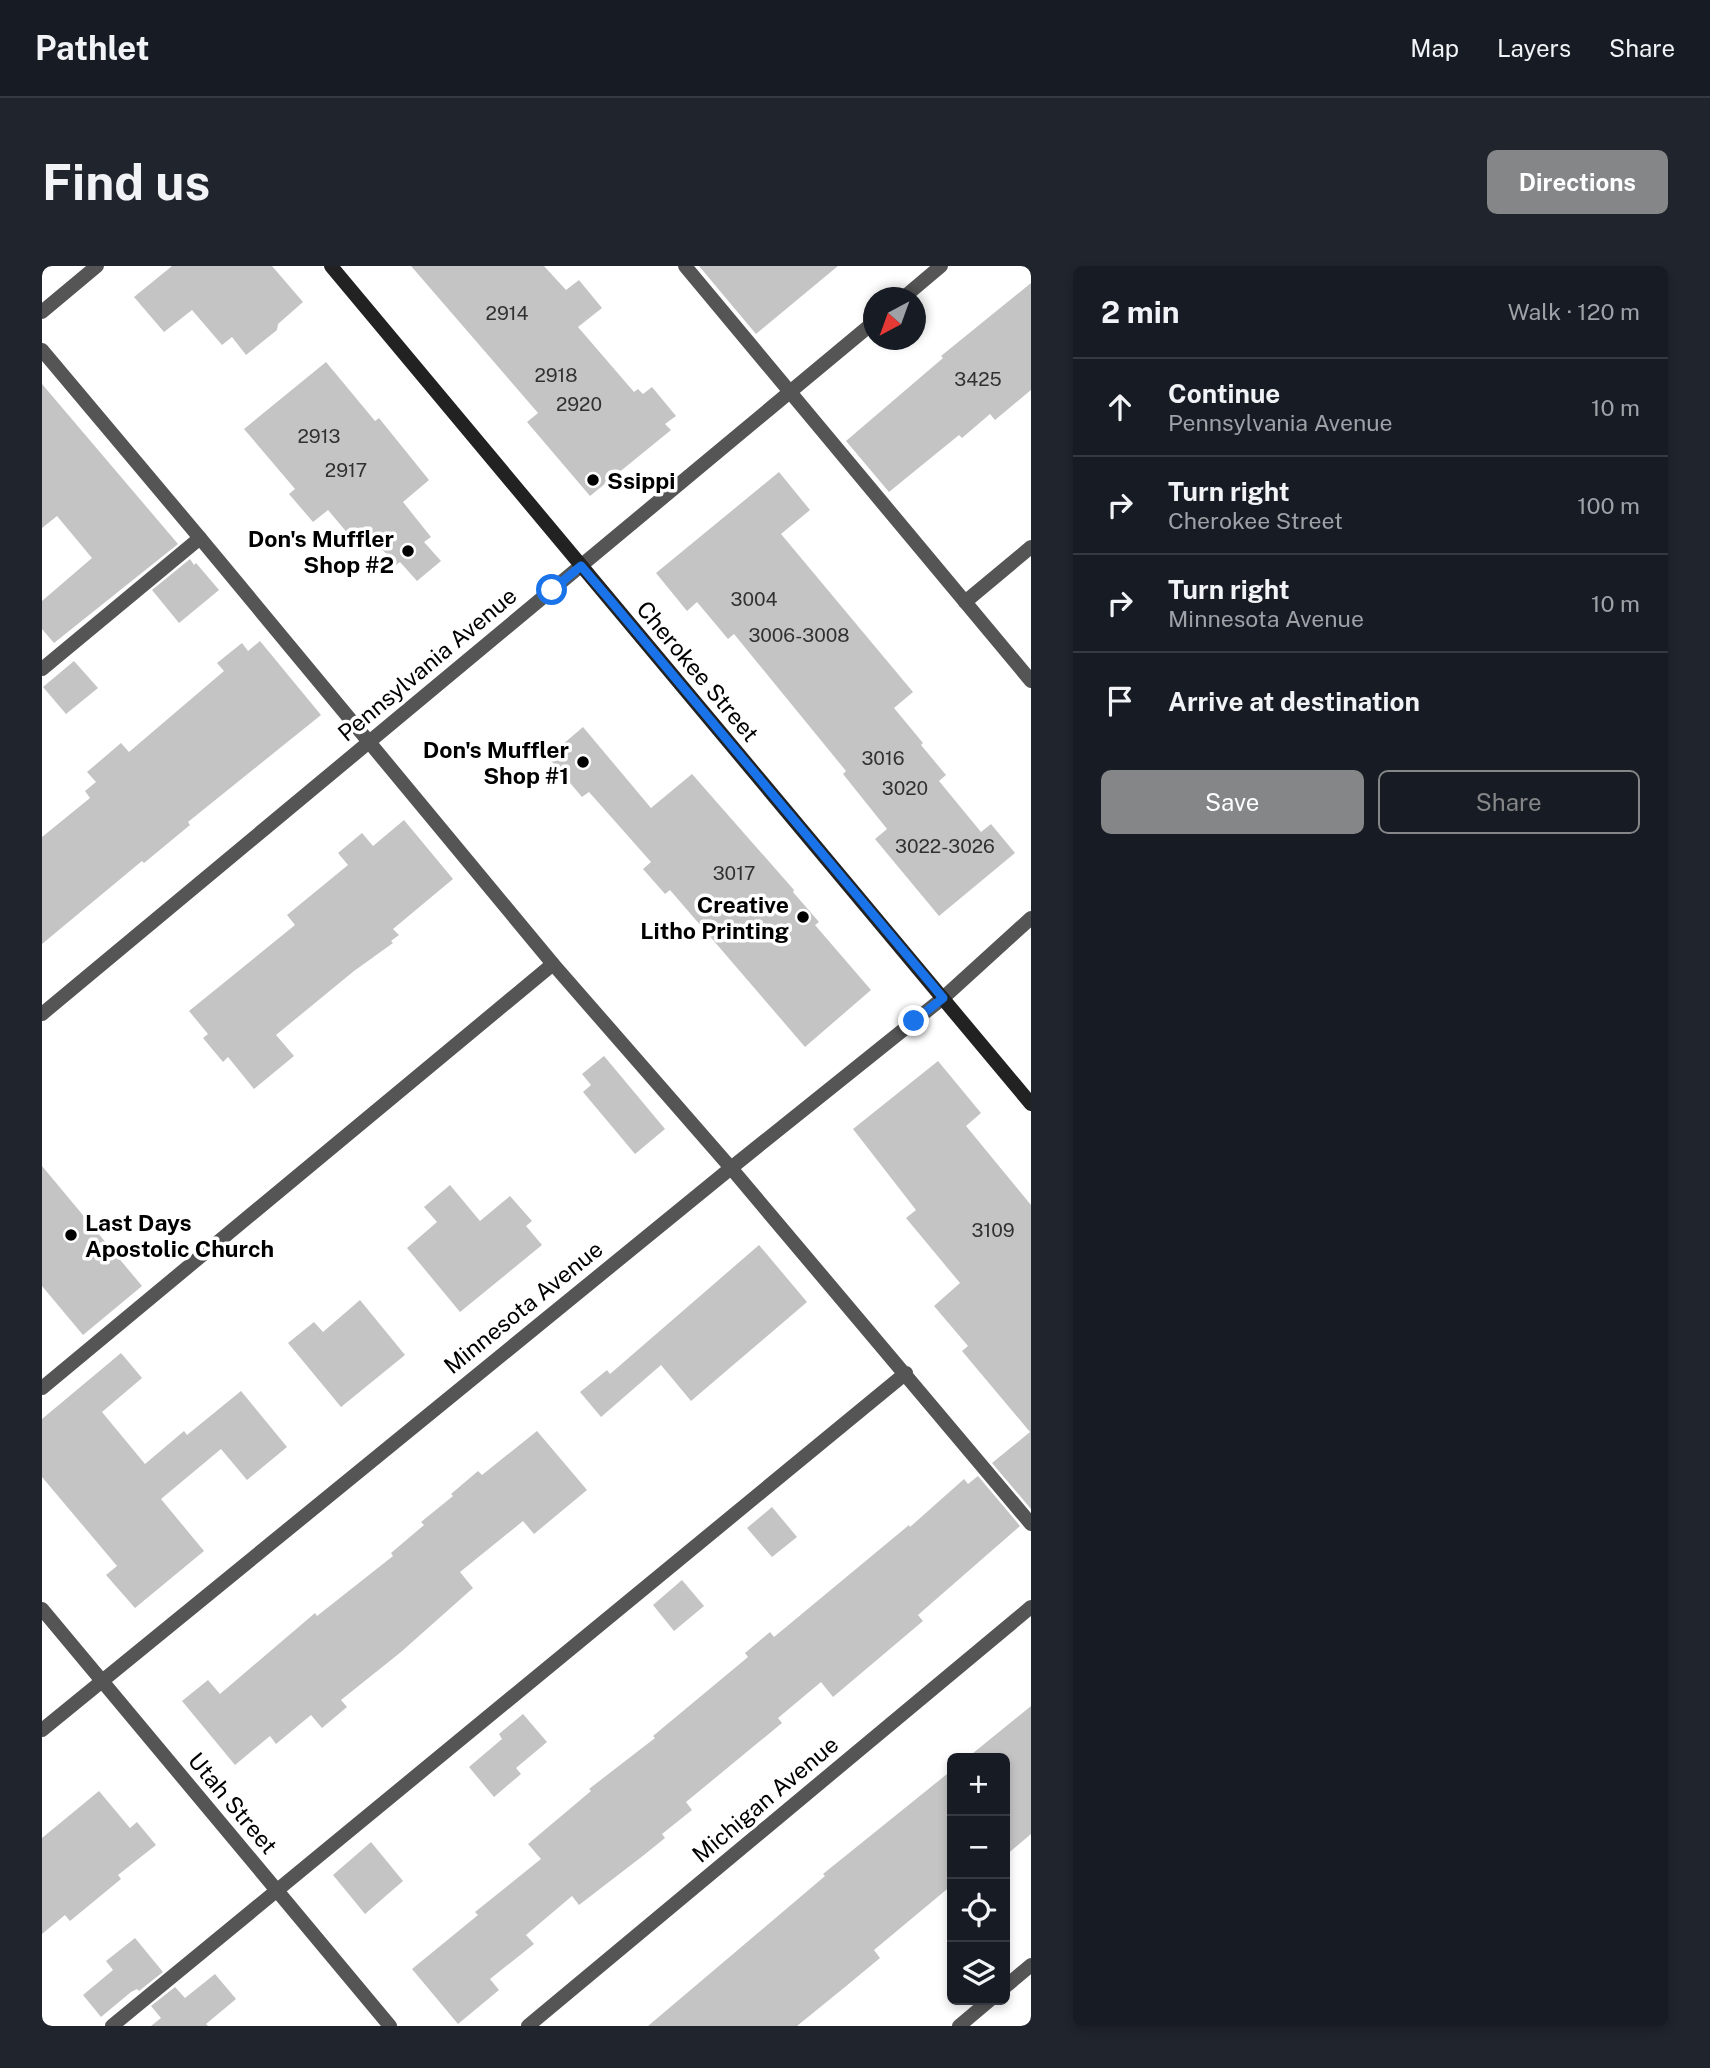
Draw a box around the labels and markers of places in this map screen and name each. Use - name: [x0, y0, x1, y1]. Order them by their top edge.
- place label: Ssippi: [607, 467, 675, 494]
- marker: Ssippi: [585, 472, 601, 488]
- place label: Don's Muffler Shop #2: [248, 525, 394, 578]
- marker: Don's Muffler Shop #2: [400, 543, 416, 559]
- place label: Don's Muffler Shop #1: [423, 736, 569, 789]
- marker: Don's Muffler Shop #1: [575, 754, 591, 770]
- place label: Creative Litho Printing: [640, 891, 789, 944]
- marker: Creative Litho Printing: [795, 909, 811, 925]
- place label: Last Days Apostolic Church: [85, 1209, 274, 1262]
- marker: Last Days Apostolic Church: [63, 1227, 79, 1243]

